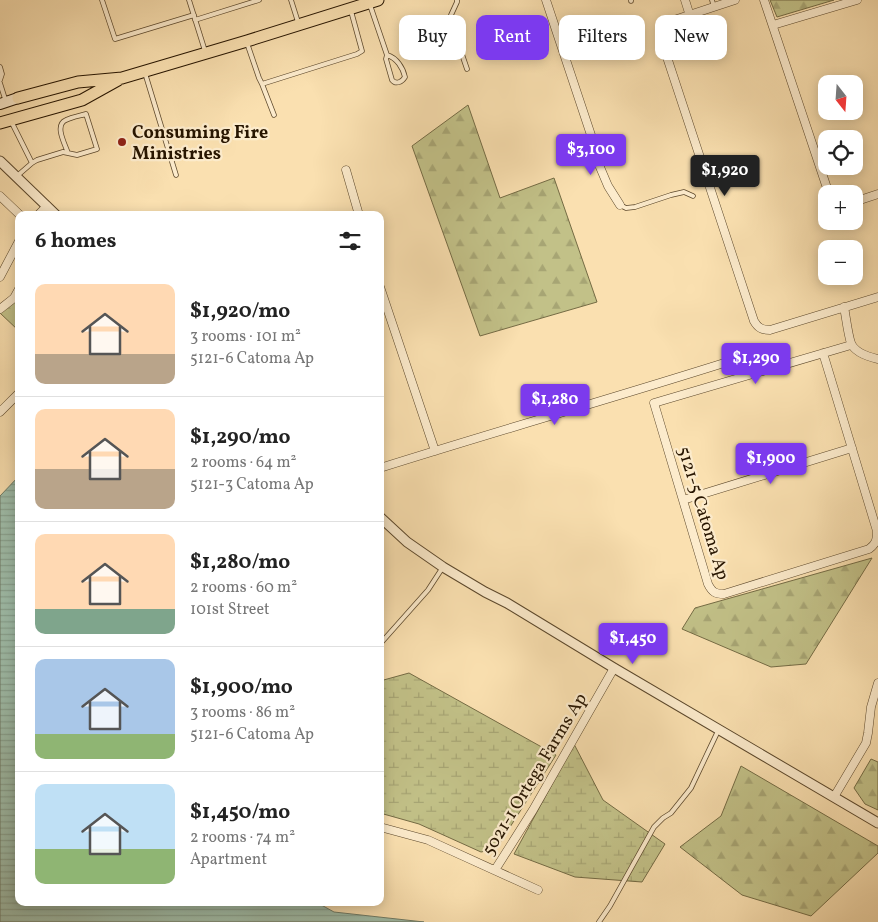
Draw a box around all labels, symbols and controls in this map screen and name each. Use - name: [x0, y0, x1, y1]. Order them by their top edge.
- chip: Buy: [399, 15, 466, 60]
- chip: Rent: [476, 15, 549, 60]
- chip: Filters: [559, 15, 645, 60]
- chip: New: [655, 15, 727, 60]
- north arrow: [818, 75, 862, 120]
- map controls: [818, 75, 863, 285]
- place label: Consuming Fire Ministries: [132, 121, 268, 167]
- button: locate: [818, 130, 863, 175]
- pin: $3,100: [550, 134, 632, 176]
- marker: Consuming Fire Ministries: [116, 136, 128, 148]
- text: $3,100: [567, 139, 615, 161]
- pin: $1,920: [684, 154, 766, 197]
- text: $1,920: [702, 160, 748, 182]
- button: +: [818, 185, 863, 230]
- text: 6 homes: [35, 227, 116, 256]
- icon: filters: [336, 227, 364, 255]
- button: −: [818, 240, 863, 285]
- text: $1,920/mo: [190, 297, 290, 326]
- icon: home: [75, 304, 135, 364]
- text: 3 rooms · 101 m²: [190, 326, 301, 348]
- pin: $1,290: [715, 342, 797, 385]
- text: 5121-6 Catoma Ap: [190, 348, 314, 370]
- text: $1,290: [732, 348, 780, 370]
- pin: $1,280: [514, 384, 596, 426]
- text: $1,280: [532, 389, 578, 411]
- text: $1,290/mo: [190, 423, 291, 452]
- icon: home: [75, 429, 135, 489]
- pin: $1,900: [730, 442, 812, 485]
- street label: 5121-5 Catoma Ap: [670, 444, 735, 583]
- text: $1,900: [747, 448, 795, 470]
- text: 2 rooms · 64 m²: [190, 452, 297, 474]
- text: 5121-3 Catoma Ap: [190, 474, 314, 496]
- text: $1,280/mo: [190, 548, 290, 577]
- icon: home: [75, 554, 135, 614]
- text: 2 rooms · 60 m²: [190, 577, 297, 599]
- text: 101st Street: [190, 599, 270, 621]
- pin: $1,450: [592, 622, 674, 665]
- text: $1,450: [610, 628, 656, 650]
- text: $1,900/mo: [190, 673, 293, 702]
- icon: home: [75, 679, 135, 739]
- street label: 5021-1 Ortega Farms Ap: [477, 689, 594, 861]
- text: 3 rooms · 86 m²: [190, 702, 295, 724]
- text: 5121-6 Catoma Ap: [190, 724, 314, 746]
- text: $1,450/mo: [190, 798, 290, 827]
- icon: home: [75, 804, 135, 864]
- text: 2 rooms · 74 m²: [190, 827, 295, 849]
- text: Apartment: [190, 849, 267, 871]

